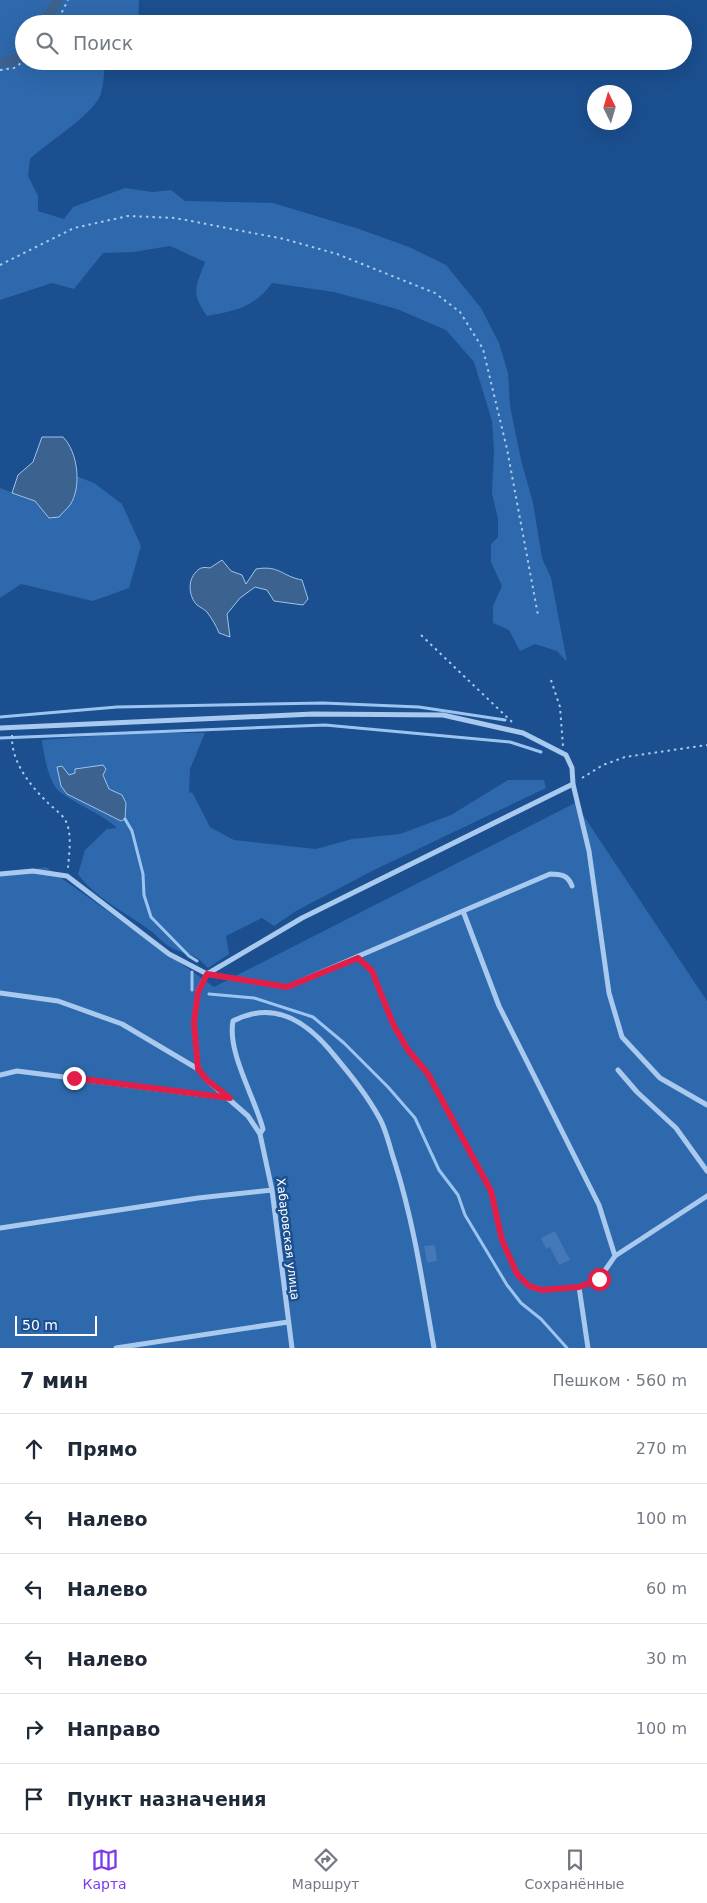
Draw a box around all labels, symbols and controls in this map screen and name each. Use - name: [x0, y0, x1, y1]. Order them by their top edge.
- search box: [15, 15, 692, 70]
- icon: search: [33, 29, 61, 57]
- text: Поиск: [73, 32, 133, 54]
- north arrow: [587, 85, 632, 130]
- route end: [63, 1067, 86, 1090]
- street label: Хабаровская улица: [274, 1177, 302, 1301]
- route start: [588, 1268, 611, 1291]
- scale bar: [15, 1313, 98, 1336]
- text: 50 m: [22, 1317, 58, 1333]
- text: 7 мин: [20, 1369, 88, 1393]
- text: Пешком · 560 m: [552, 1371, 687, 1390]
- icon: ahead: [20, 1435, 48, 1463]
- text: Прямо: [67, 1438, 137, 1460]
- text: 270 m: [636, 1439, 687, 1458]
- icon: left: [20, 1505, 48, 1533]
- text: Налево: [67, 1508, 148, 1530]
- text: 100 m: [636, 1509, 687, 1528]
- icon: left: [20, 1575, 48, 1603]
- text: Налево: [67, 1578, 148, 1600]
- text: 60 m: [646, 1579, 687, 1598]
- icon: left: [20, 1645, 48, 1673]
- text: Налево: [67, 1648, 148, 1670]
- text: 30 m: [646, 1649, 687, 1668]
- icon: right: [20, 1715, 48, 1743]
- text: Направо: [67, 1718, 160, 1740]
- text: 100 m: [636, 1719, 687, 1738]
- icon: arrive: [20, 1785, 48, 1813]
- text: Пункт назначения: [67, 1788, 266, 1810]
- tab: Карта: [83, 1846, 127, 1892]
- tab: Маршрут: [292, 1846, 359, 1892]
- tab: Сохранённые: [525, 1846, 624, 1892]

